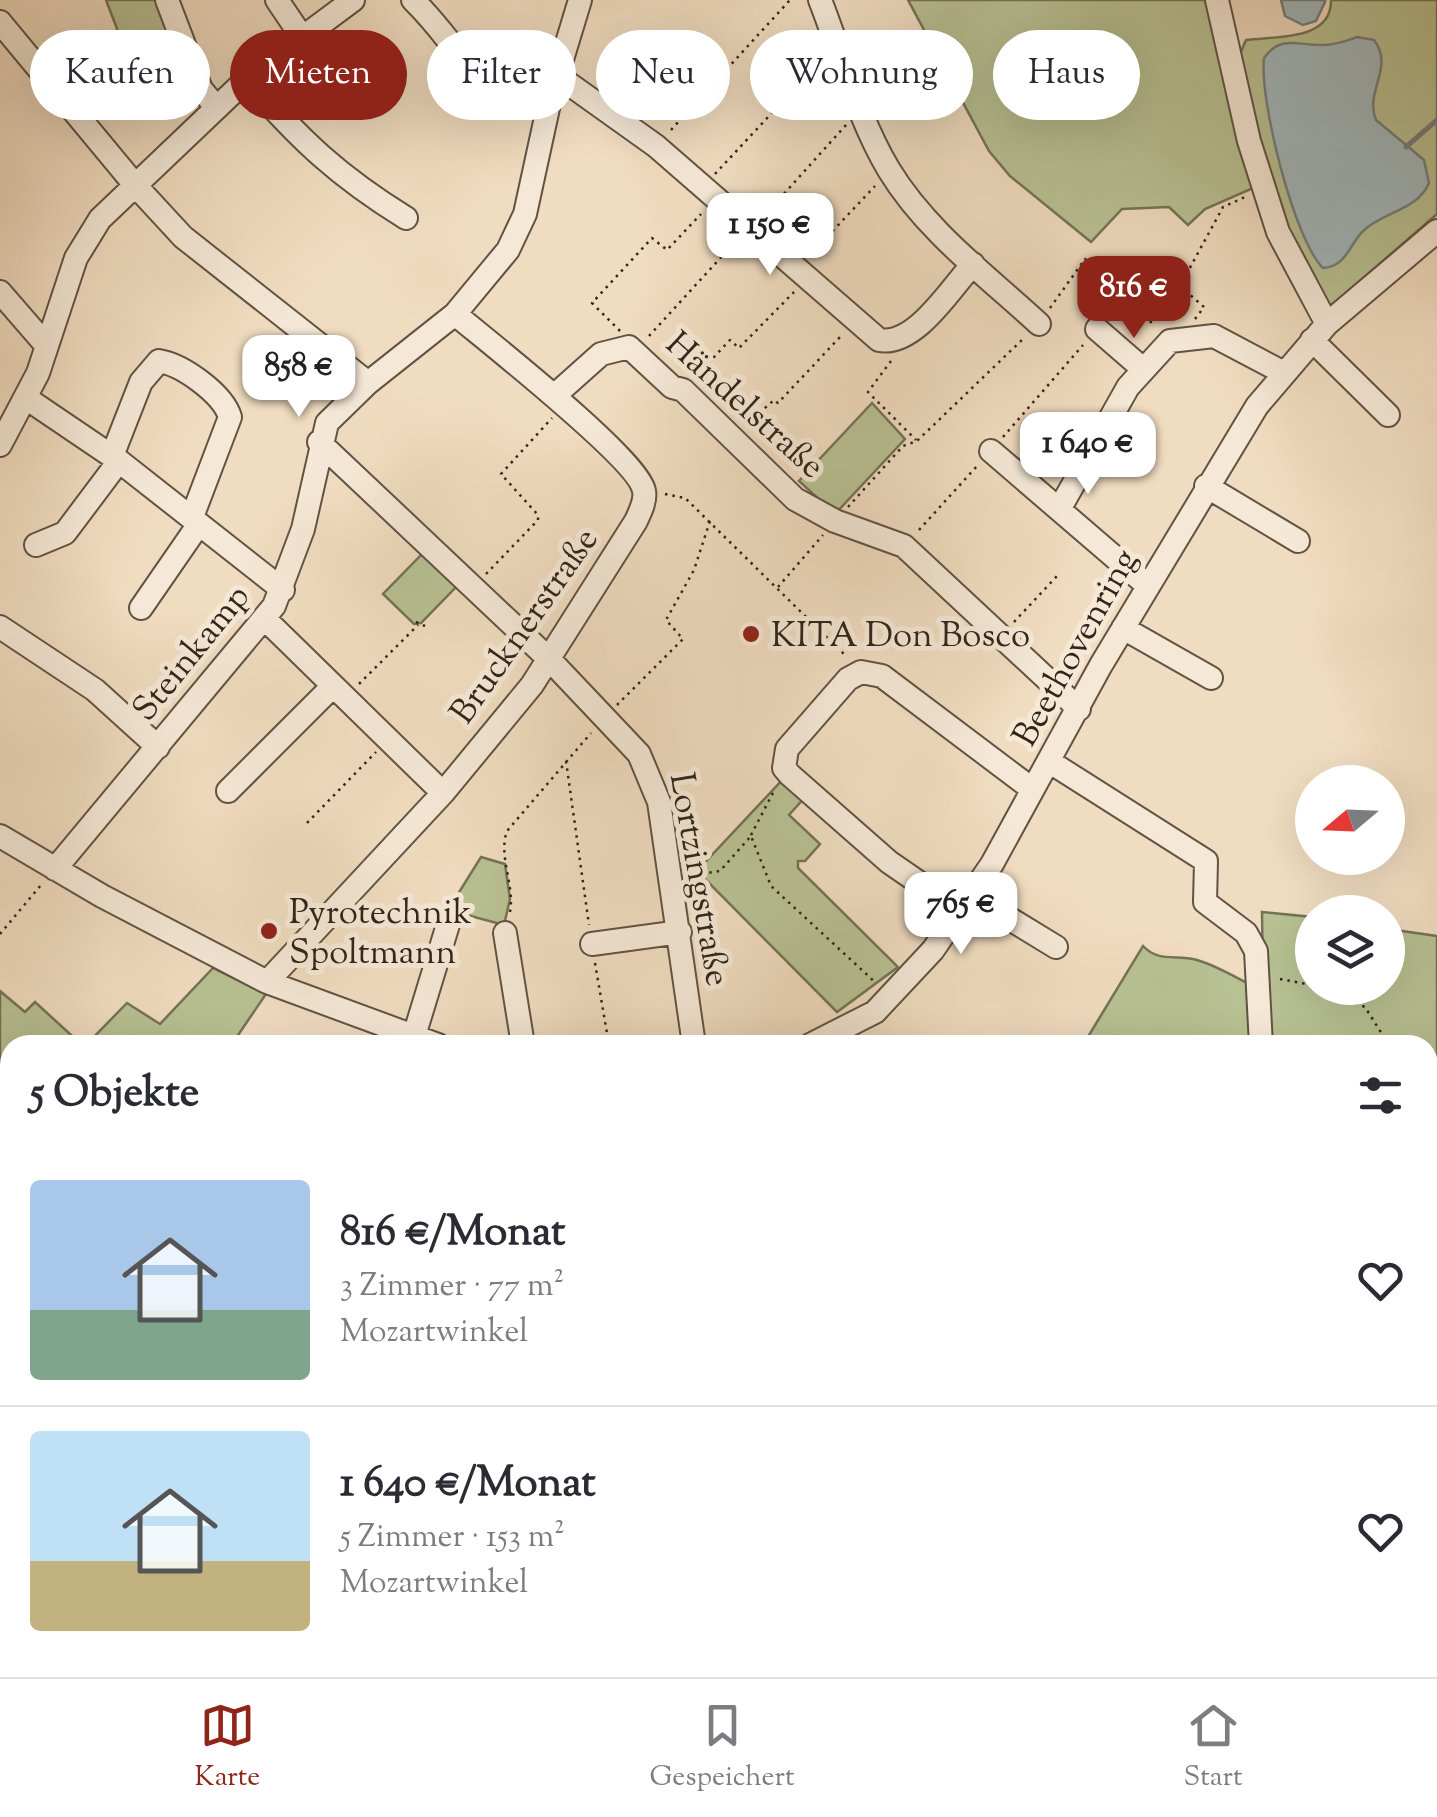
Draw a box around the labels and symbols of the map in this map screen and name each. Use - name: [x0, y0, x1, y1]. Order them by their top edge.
- pin: 1 150 €: [678, 193, 862, 278]
- pin: 816 €: [1064, 256, 1204, 341]
- street label: Händelstraße: [653, 321, 835, 492]
- pin: 858 €: [229, 335, 369, 420]
- pin: 1 640 €: [996, 412, 1180, 497]
- street label: Brucknerstraße: [439, 518, 613, 736]
- street label: Beethovenring: [1002, 540, 1153, 757]
- street label: Steinkamp: [122, 575, 264, 734]
- place label: KITA Don Bosco: [771, 612, 1030, 663]
- marker: KITA Don Bosco: [740, 623, 762, 645]
- north arrow: [1295, 765, 1405, 875]
- street label: Lortzingstraße: [654, 769, 741, 990]
- pin: 765 €: [891, 872, 1031, 957]
- place label: Pyrotechnik Spoltmann: [289, 889, 472, 980]
- marker: Pyrotechnik Spoltmann: [258, 920, 280, 942]

